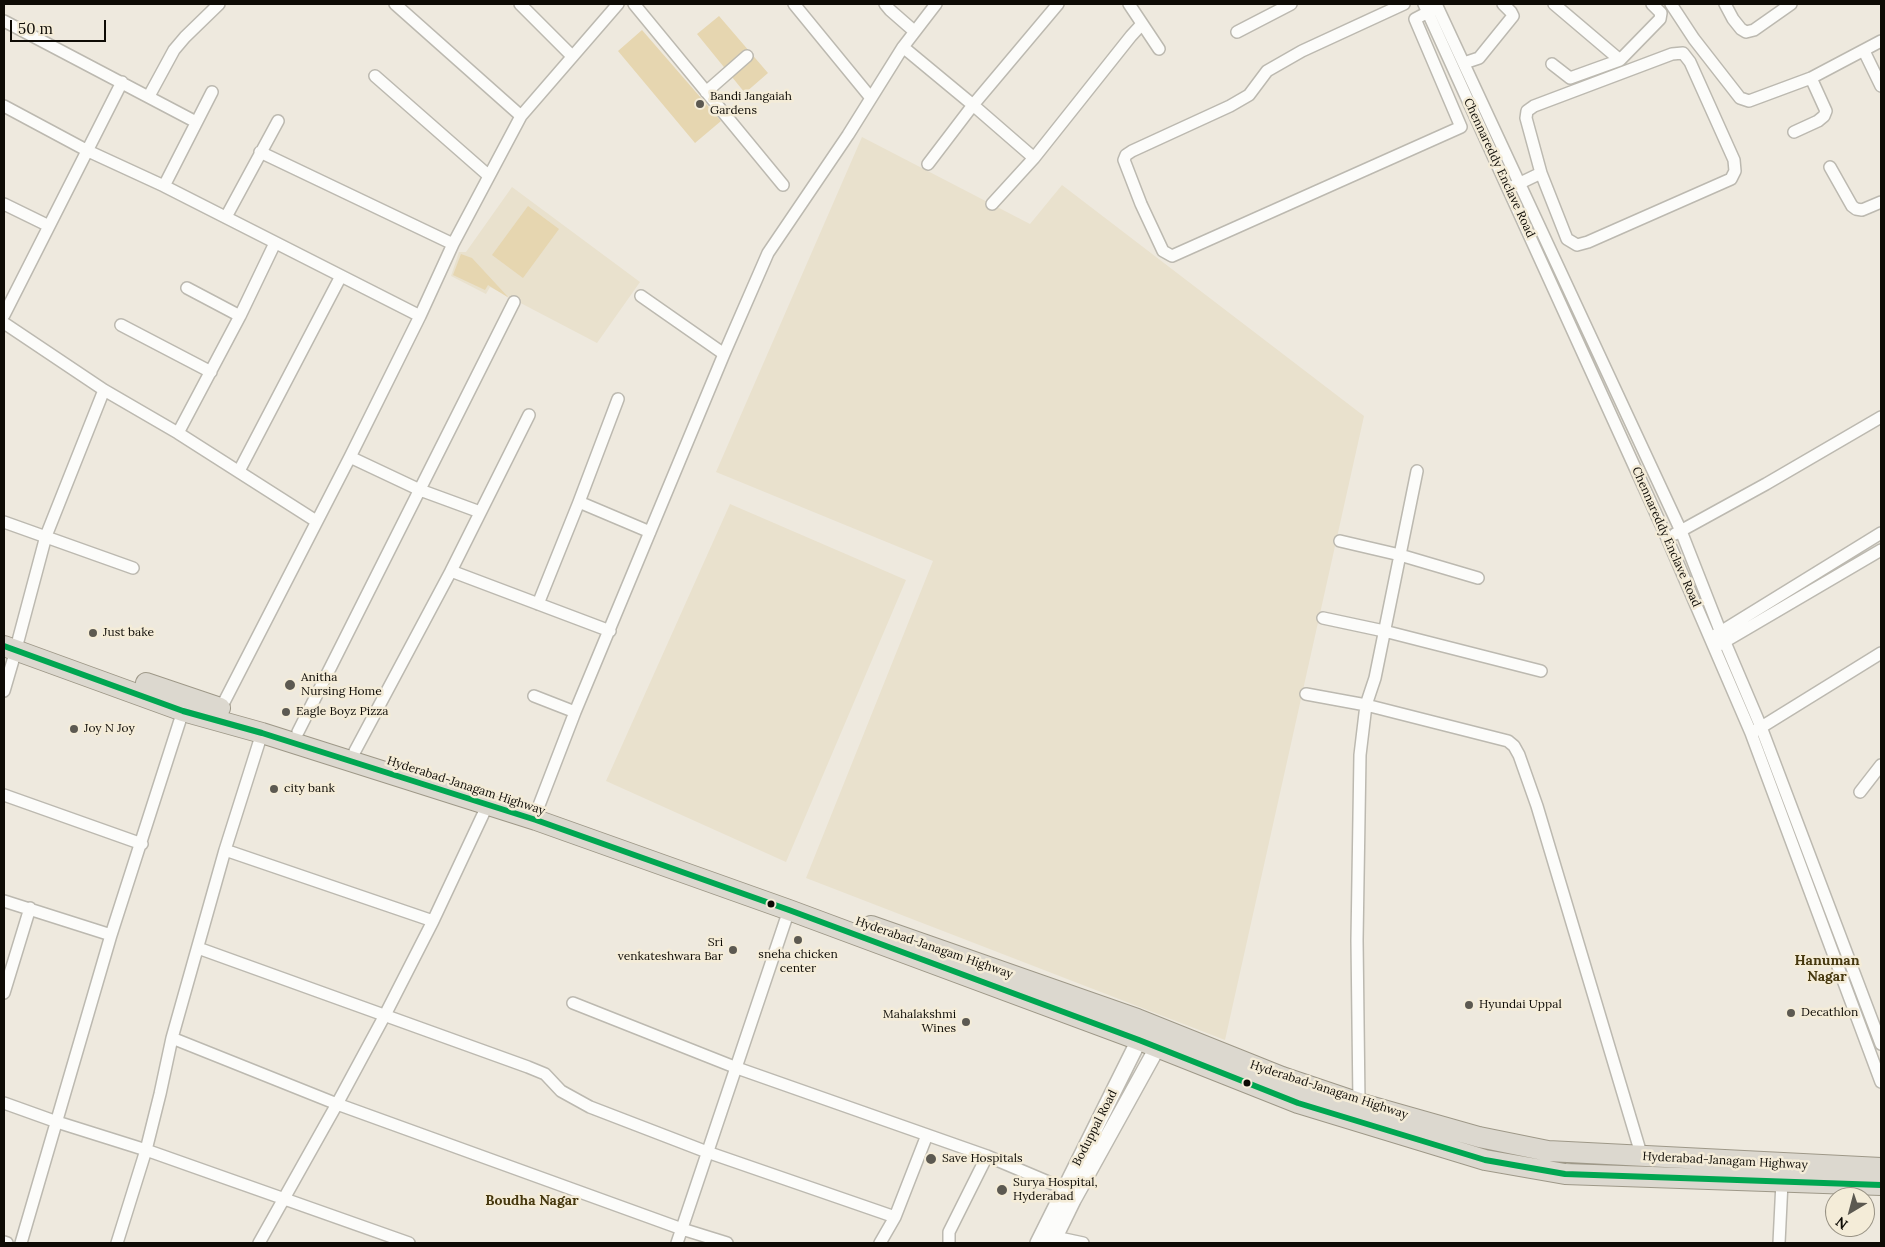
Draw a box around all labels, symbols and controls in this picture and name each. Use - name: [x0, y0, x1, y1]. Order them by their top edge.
- scale bar: [12, 10, 109, 42]
- text: 50 m: [18, 19, 53, 38]
- place label: Bandi Jangaiah Gardens: [710, 90, 792, 118]
- street label: Chennareddy Enclave Road: [1460, 96, 1538, 240]
- marker: Bandi Jangaiah Gardens: [694, 98, 706, 110]
- street label: Chennareddy Enclave Road: [1628, 465, 1704, 609]
- place label: Just bake: [103, 626, 154, 640]
- marker: Just bake: [87, 627, 99, 639]
- place label: Anitha Nursing Home: [301, 671, 382, 699]
- marker: Anitha Nursing Home: [283, 678, 297, 692]
- place label: Eagle Boyz Pizza: [296, 705, 389, 719]
- marker: Eagle Boyz Pizza: [280, 706, 292, 718]
- place label: Joy N Joy: [84, 722, 135, 736]
- marker: Joy N Joy: [68, 723, 80, 735]
- street label: Hyderabad-Janagam Highway: [385, 754, 547, 818]
- place label: city bank: [284, 782, 335, 796]
- marker: city bank: [268, 783, 280, 795]
- unlabelled marker: [766, 899, 776, 909]
- street label: Hyderabad-Janagam Highway: [853, 914, 1015, 982]
- marker: sneha chicken center: [792, 934, 804, 946]
- place label: Sri venkateshwara Bar: [618, 936, 723, 964]
- marker: Sri venkateshwara Bar: [727, 944, 739, 956]
- place label: sneha chicken center: [758, 948, 838, 976]
- district label: Hanuman Nagar: [1794, 953, 1860, 986]
- place label: Hyundai Uppal: [1479, 998, 1562, 1012]
- marker: Hyundai Uppal: [1463, 999, 1475, 1011]
- place label: Decathlon: [1801, 1006, 1858, 1020]
- marker: Decathlon: [1785, 1007, 1797, 1019]
- place label: Mahalakshmi Wines: [883, 1008, 956, 1036]
- marker: Mahalakshmi Wines: [960, 1016, 972, 1028]
- street label: Hyderabad-Janagam Highway: [1248, 1058, 1410, 1122]
- unlabelled marker: [1242, 1078, 1252, 1088]
- street label: Boduppal Road: [1070, 1087, 1120, 1169]
- street label: Hyderabad-Janagam Highway: [1642, 1149, 1808, 1173]
- marker: Save Hospitals: [924, 1152, 938, 1166]
- place label: Save Hospitals: [942, 1152, 1023, 1166]
- place label: Surya Hospital, Hyderabad: [1013, 1176, 1098, 1204]
- marker: Surya Hospital, Hyderabad: [995, 1183, 1009, 1197]
- north arrow: [1825, 1187, 1875, 1237]
- district label: Boudha Nagar: [485, 1193, 579, 1209]
- text: N: [1832, 1213, 1851, 1234]

